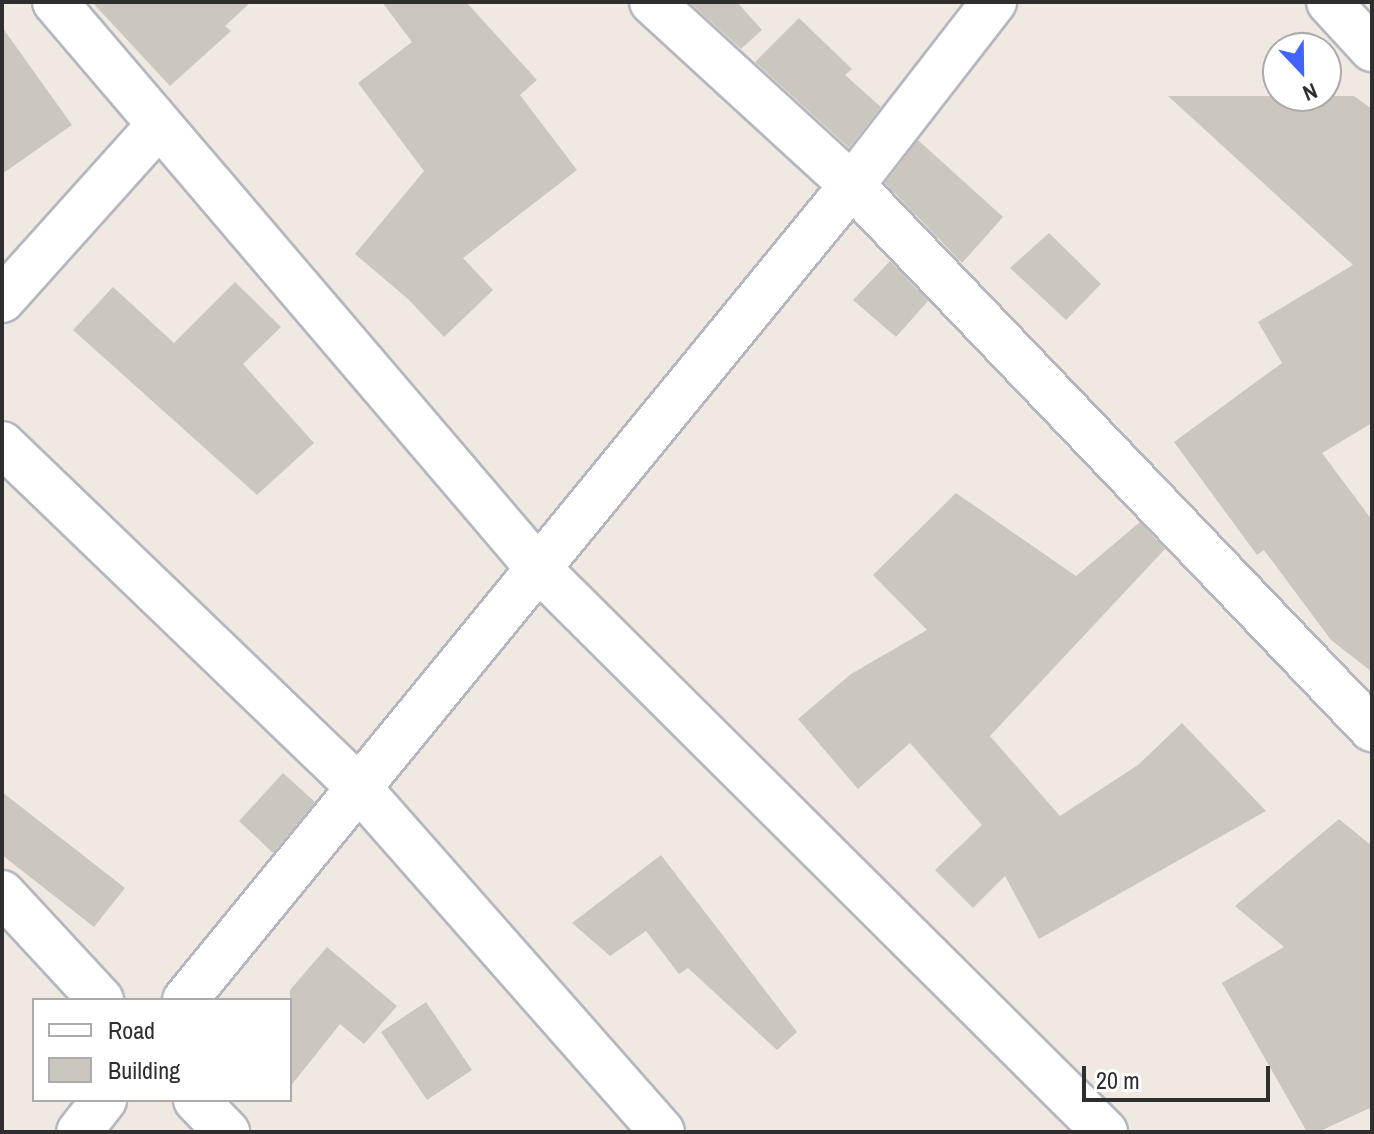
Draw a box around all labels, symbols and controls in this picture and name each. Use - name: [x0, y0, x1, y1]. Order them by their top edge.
- north arrow: [1262, 32, 1342, 112]
- text: N: [1299, 76, 1322, 109]
- legend: [32, 998, 292, 1102]
- text: Road: [108, 1014, 155, 1046]
- scale bar: [1086, 1050, 1274, 1100]
- text: Building: [108, 1054, 180, 1086]
- text: 20 m: [1096, 1064, 1140, 1096]

